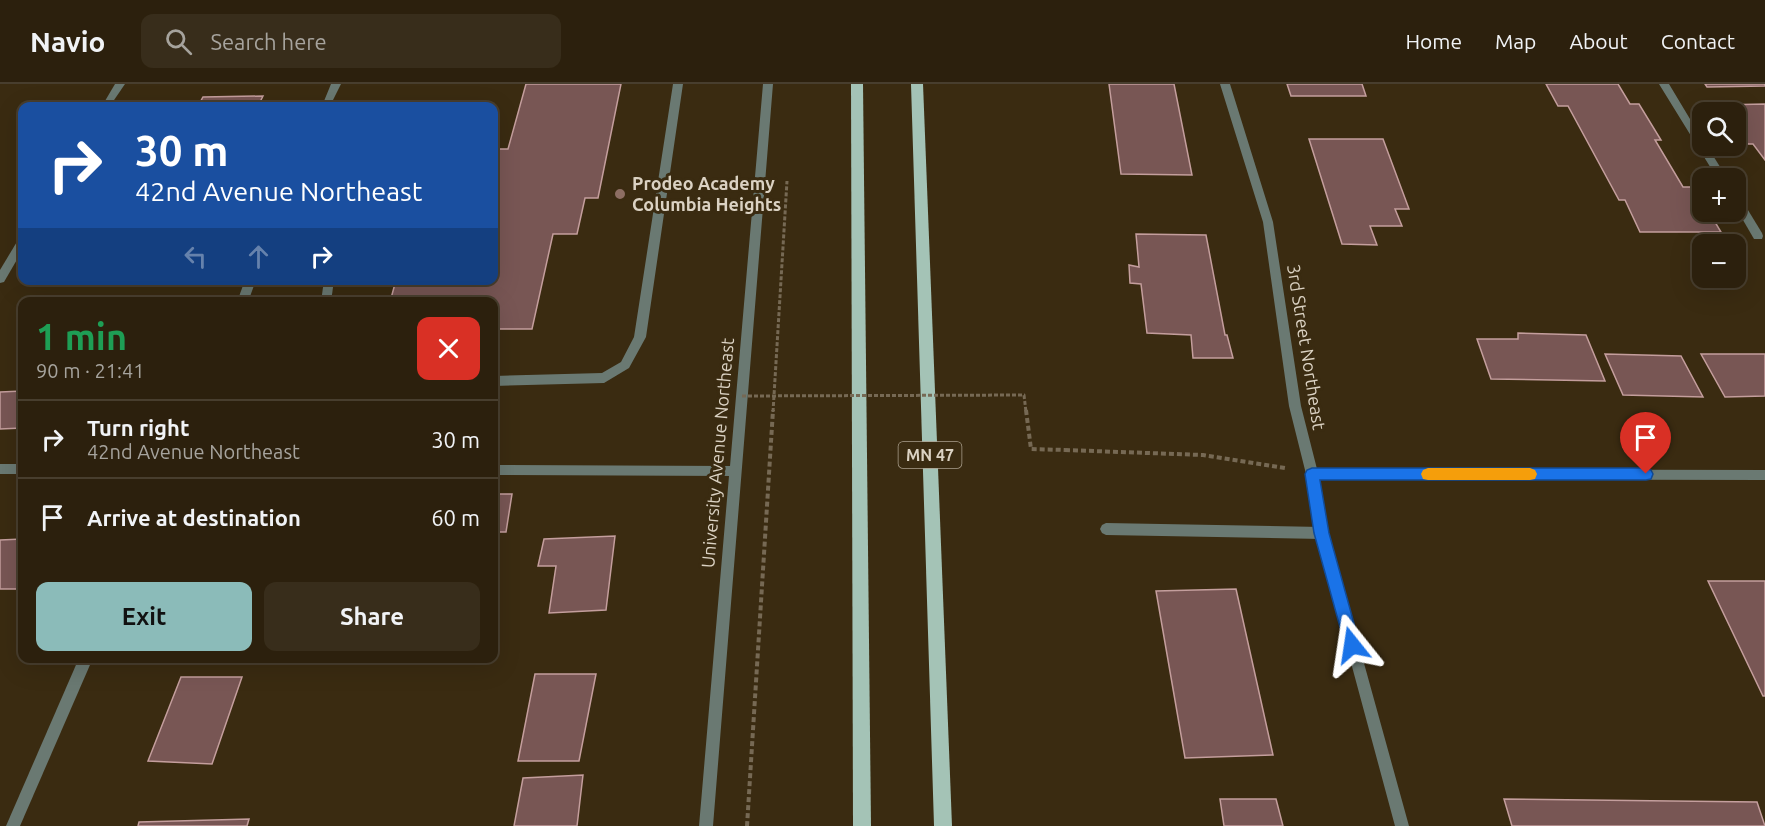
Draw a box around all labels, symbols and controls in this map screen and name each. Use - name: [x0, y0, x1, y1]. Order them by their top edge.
- search box: [141, 14, 561, 68]
- icon: search: [162, 25, 195, 58]
- text: Navio: [30, 26, 105, 57]
- text: Search here: [210, 29, 327, 54]
- text: Home: [1405, 29, 1462, 53]
- text: Map: [1495, 29, 1536, 53]
- text: About: [1569, 29, 1628, 53]
- text: Contact: [1661, 29, 1735, 53]
- map controls: [1692, 102, 1746, 288]
- button: search: [1692, 102, 1746, 156]
- icon: right: [36, 126, 114, 204]
- text: 30 m: [135, 127, 229, 174]
- button: +: [1692, 168, 1746, 222]
- place label: Prodeo Academy Columbia Heights: [632, 173, 781, 214]
- text: 42nd Avenue Northeast: [135, 176, 422, 206]
- marker: Prodeo Academy Columbia Heights: [613, 187, 627, 201]
- button: −: [1692, 234, 1746, 288]
- icon: left: [179, 240, 212, 273]
- icon: ahead: [242, 240, 275, 273]
- icon: right: [305, 240, 338, 273]
- street label: 3rd Street Northeast: [1284, 262, 1330, 431]
- text: 1 min: [36, 316, 127, 357]
- button: close: [417, 317, 480, 380]
- street label: University Avenue Northeast: [697, 337, 737, 569]
- text: 90 m · 21:41: [36, 359, 145, 382]
- pin: [1620, 412, 1671, 474]
- text: Turn right: [87, 415, 189, 440]
- icon: arrive: [1629, 421, 1662, 454]
- icon: right: [36, 423, 69, 456]
- text: 30 m: [431, 427, 480, 452]
- text: 42nd Avenue Northeast: [87, 440, 300, 463]
- road number: MN 47: [898, 442, 962, 468]
- icon: arrive: [36, 501, 69, 534]
- text: Arrive at destination: [87, 505, 301, 530]
- text: 60 m: [431, 505, 480, 530]
- button: Exit: [36, 582, 252, 651]
- button: Share: [264, 582, 480, 651]
- position arrow: [1320, 613, 1384, 677]

